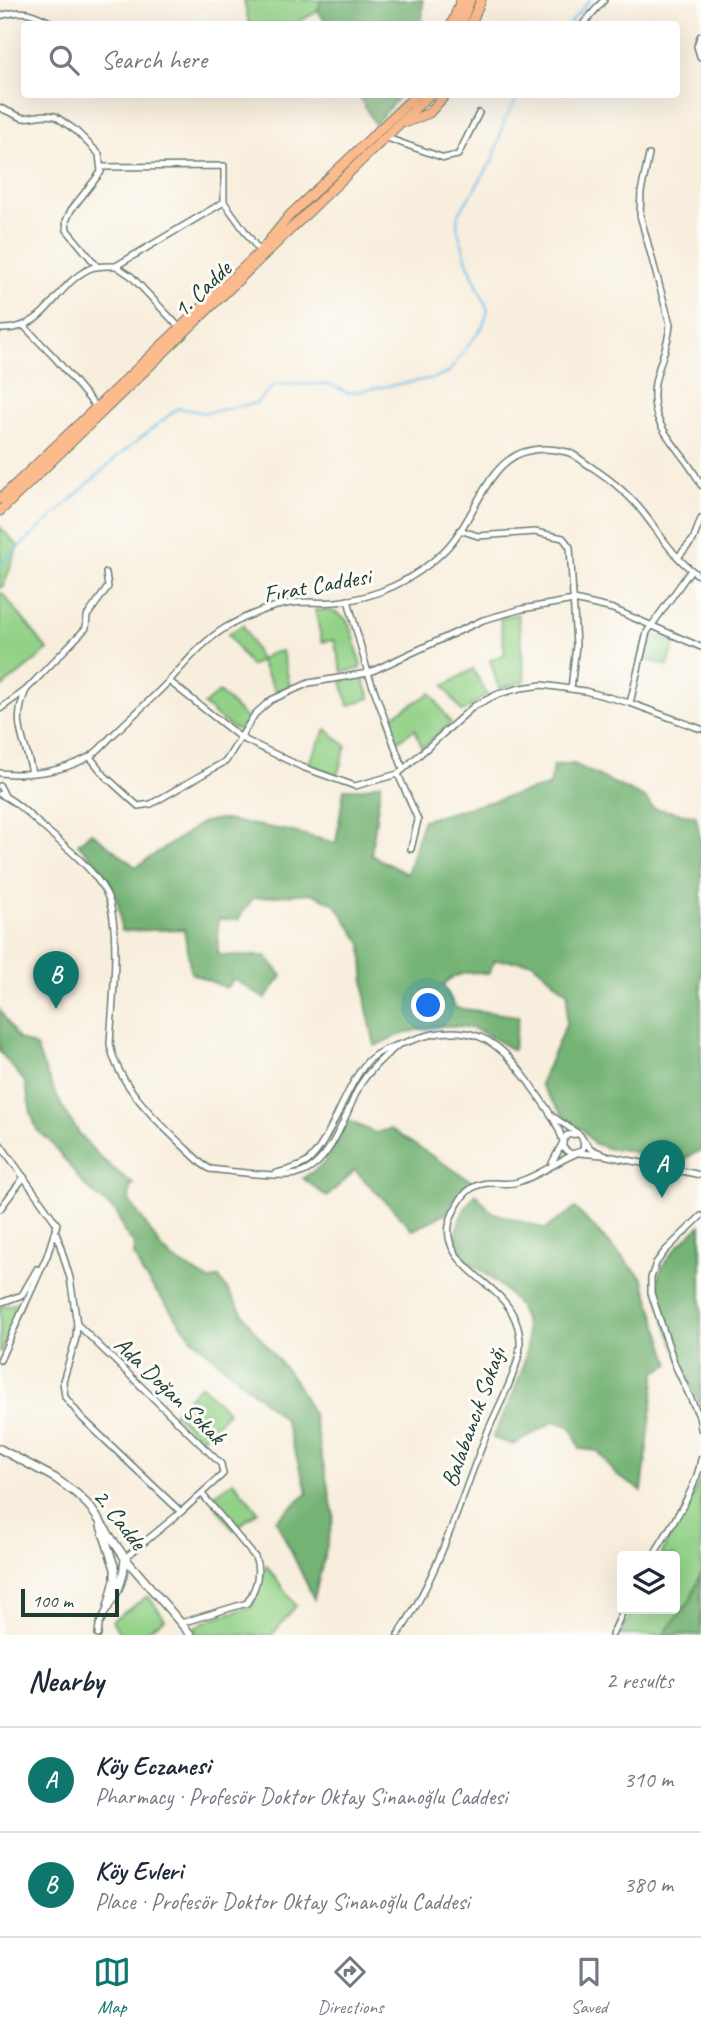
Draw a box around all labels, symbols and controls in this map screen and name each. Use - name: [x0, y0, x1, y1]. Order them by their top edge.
- search box: [21, 21, 680, 98]
- icon: search: [45, 41, 83, 79]
- text: Search here: [101, 43, 207, 76]
- street label: 1. Cadde: [166, 252, 239, 324]
- street label: Fırat Caddesi: [261, 560, 375, 609]
- pin: B: [33, 951, 79, 1009]
- your location: [411, 988, 445, 1022]
- pin: A: [639, 1140, 685, 1198]
- street label: Ada Doğan Sokak: [108, 1329, 234, 1452]
- street label: Balabancık Sokağı: [434, 1342, 513, 1491]
- street label: 2. Cadde: [87, 1482, 155, 1557]
- map controls: [617, 1551, 680, 1614]
- button: layers: [617, 1551, 680, 1614]
- scale bar: [21, 1586, 119, 1618]
- text: 100 m: [32, 1589, 73, 1613]
- text: Nearby: [28, 1662, 104, 1700]
- text: 2 results: [606, 1666, 673, 1695]
- text: Köy Eczanesi: [95, 1749, 210, 1782]
- text: A: [45, 1765, 57, 1794]
- text: 310 m: [624, 1765, 673, 1794]
- text: Pharmacy · Profesör Doktor Oktay Sinanoğlu Caddesi: [95, 1782, 507, 1811]
- text: Köy Evleri: [95, 1854, 183, 1887]
- text: B: [45, 1870, 57, 1899]
- text: 380 m: [624, 1870, 673, 1899]
- text: Place · Profesör Doktor Oktay Sinanoğlu Caddesi: [95, 1887, 470, 1916]
- tab: Map: [93, 1953, 131, 2019]
- tab: Directions: [317, 1953, 384, 2019]
- tab: Saved: [570, 1953, 608, 2019]

